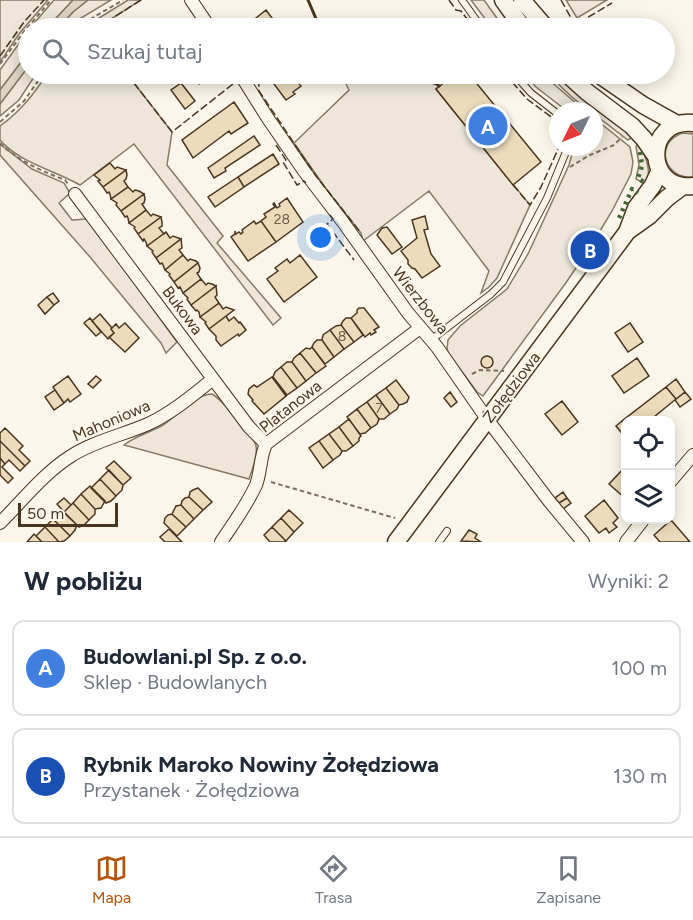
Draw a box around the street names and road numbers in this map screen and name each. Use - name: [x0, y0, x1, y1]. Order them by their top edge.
- street label: Wierzbowa: [388, 263, 453, 338]
- street label: Bukowa: [158, 282, 207, 338]
- street label: Żołędziowa: [479, 348, 544, 426]
- street label: Platanowa: [255, 376, 325, 437]
- street label: Mahoniowa: [70, 396, 153, 445]

